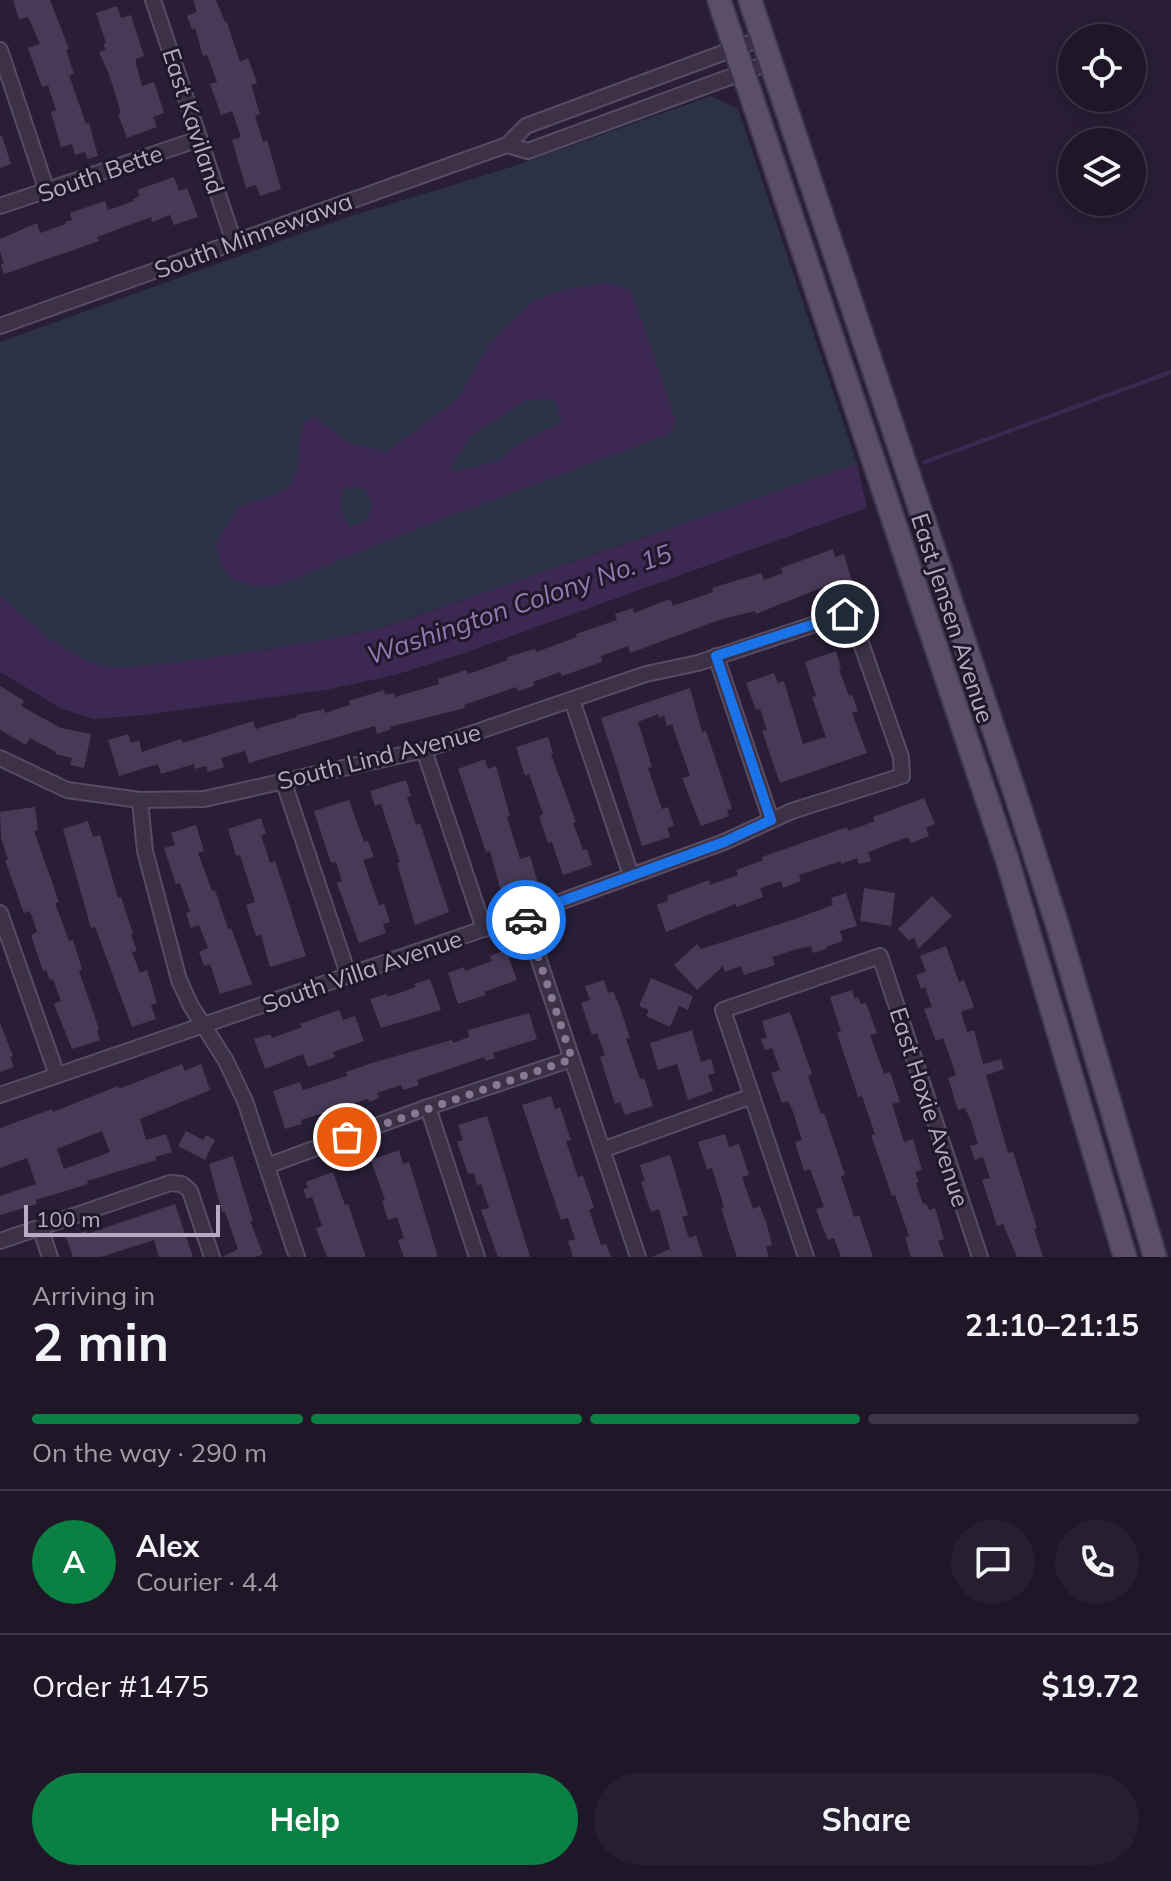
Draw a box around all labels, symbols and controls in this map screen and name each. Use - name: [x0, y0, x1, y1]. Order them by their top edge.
- map controls: [1058, 24, 1146, 216]
- button: locate: [1058, 24, 1146, 112]
- street label: East Kaviland: [156, 44, 232, 198]
- button: layers: [1058, 128, 1146, 216]
- street label: South Bette: [34, 138, 166, 208]
- street label: South Minnewawa: [150, 185, 356, 285]
- street label: East Jensen Avenue: [905, 509, 1001, 727]
- water label: Washington Colony No. 15: [362, 536, 676, 672]
- pin: [811, 580, 879, 648]
- icon: home: [823, 592, 867, 636]
- street label: South Lind Avenue: [274, 716, 484, 796]
- courier: [486, 880, 566, 960]
- icon: car: [504, 898, 548, 942]
- street label: South Villa Avenue: [258, 923, 466, 1019]
- street label: East Hoxie Avenue: [884, 1003, 976, 1211]
- pin: [313, 1103, 381, 1171]
- icon: bag: [325, 1115, 369, 1159]
- scale bar: [24, 1201, 220, 1237]
- text: 100 m: [36, 1205, 101, 1233]
- text: Arriving in: [32, 1279, 155, 1312]
- text: 21:10–21:15: [965, 1306, 1139, 1344]
- text: 2 min: [32, 1309, 169, 1374]
- text: On the way · 290 m: [32, 1436, 267, 1469]
- button: chat: [951, 1520, 1035, 1604]
- button: phone: [1055, 1520, 1139, 1604]
- text: Alex: [136, 1527, 199, 1565]
- text: A: [63, 1543, 85, 1581]
- text: Courier · 4.4: [136, 1565, 279, 1598]
- text: Order #1475: [32, 1667, 209, 1705]
- text: $19.72: [1042, 1667, 1139, 1705]
- button: Help: [32, 1773, 578, 1865]
- button: Share: [594, 1773, 1139, 1865]

